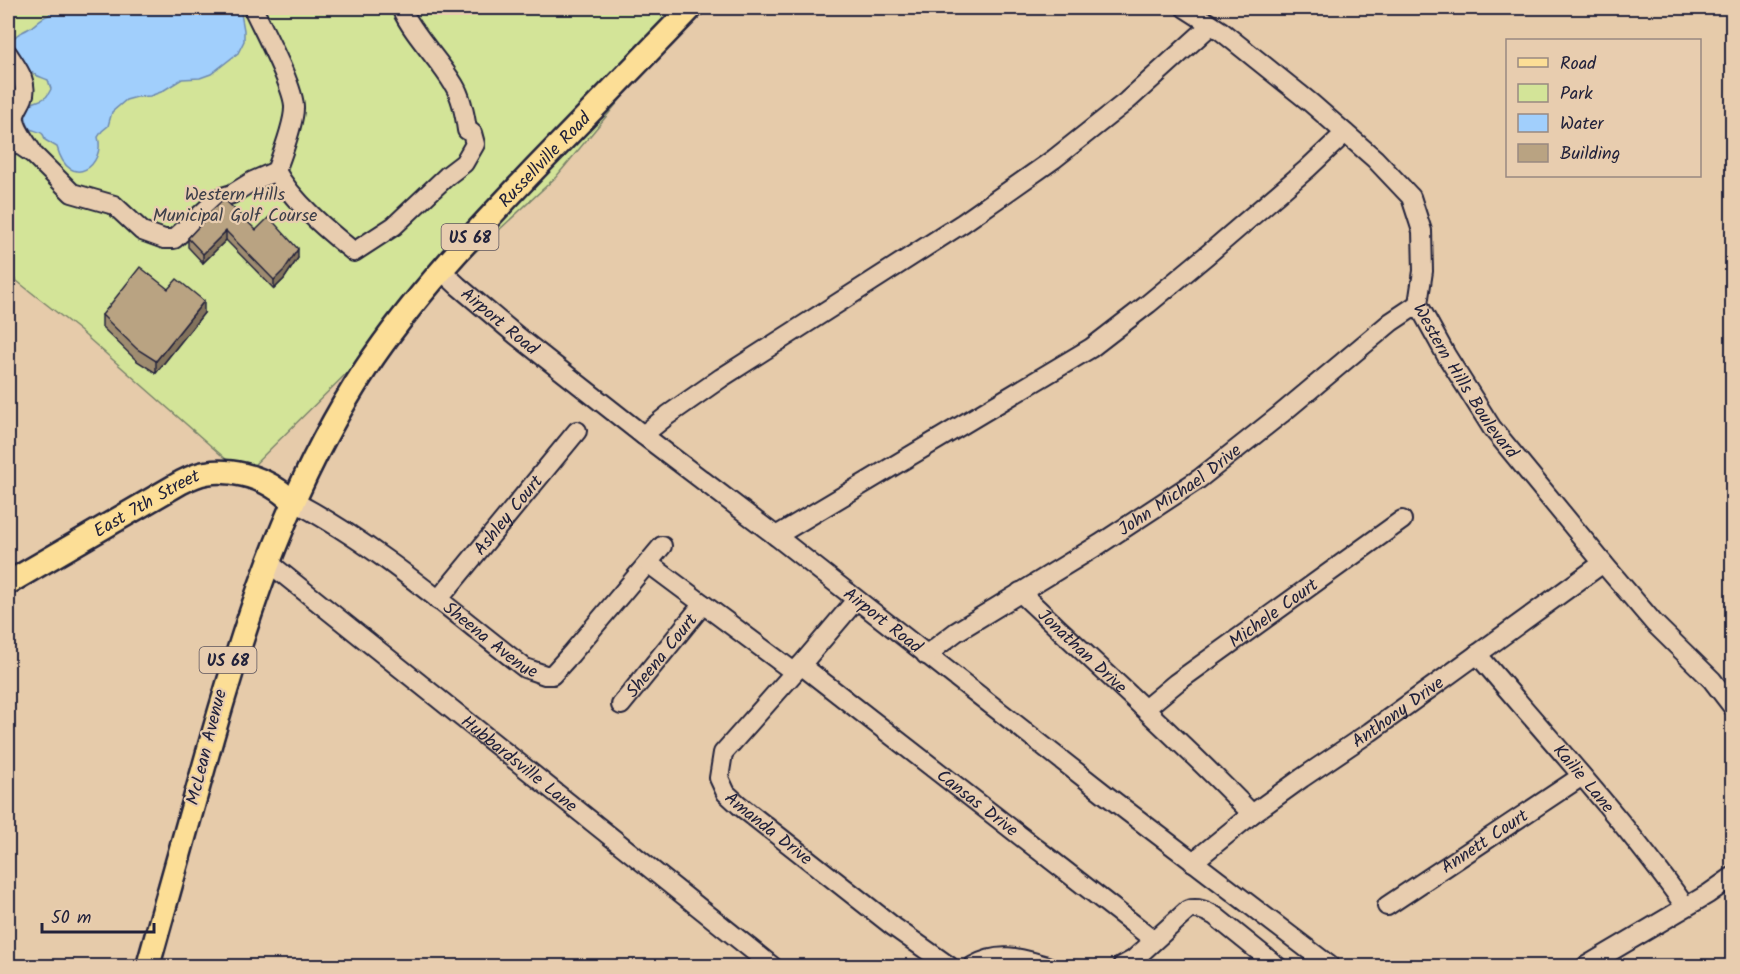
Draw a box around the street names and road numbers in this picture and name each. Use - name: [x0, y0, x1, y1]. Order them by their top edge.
- street label: Russellville Road: [492, 105, 599, 215]
- road number: US 68: [442, 224, 498, 250]
- street label: Airport Road: [453, 281, 545, 364]
- street label: Western Hills Boulevard: [1404, 298, 1525, 467]
- street label: John Michael Drive: [1113, 437, 1249, 544]
- street label: East 7th Street: [88, 462, 205, 546]
- street label: Ashley Court: [467, 469, 552, 563]
- street label: Michele Court: [1223, 571, 1326, 656]
- street label: Airport Road: [836, 581, 929, 662]
- street label: Sheena Avenue: [436, 595, 541, 687]
- street label: Jonathan Drive: [1030, 602, 1133, 702]
- street label: Sheena Court: [619, 607, 706, 705]
- road number: US 68: [200, 647, 256, 673]
- street label: Anthony Drive: [1346, 670, 1451, 756]
- street label: McLean Avenue: [179, 686, 236, 808]
- street label: Hubbardsville Lane: [454, 709, 583, 821]
- street label: Kailie Lane: [1545, 738, 1621, 820]
- street label: Cansas Drive: [929, 762, 1024, 845]
- street label: Amanda Drive: [717, 785, 818, 874]
- street label: Annett Court: [1436, 802, 1536, 882]

